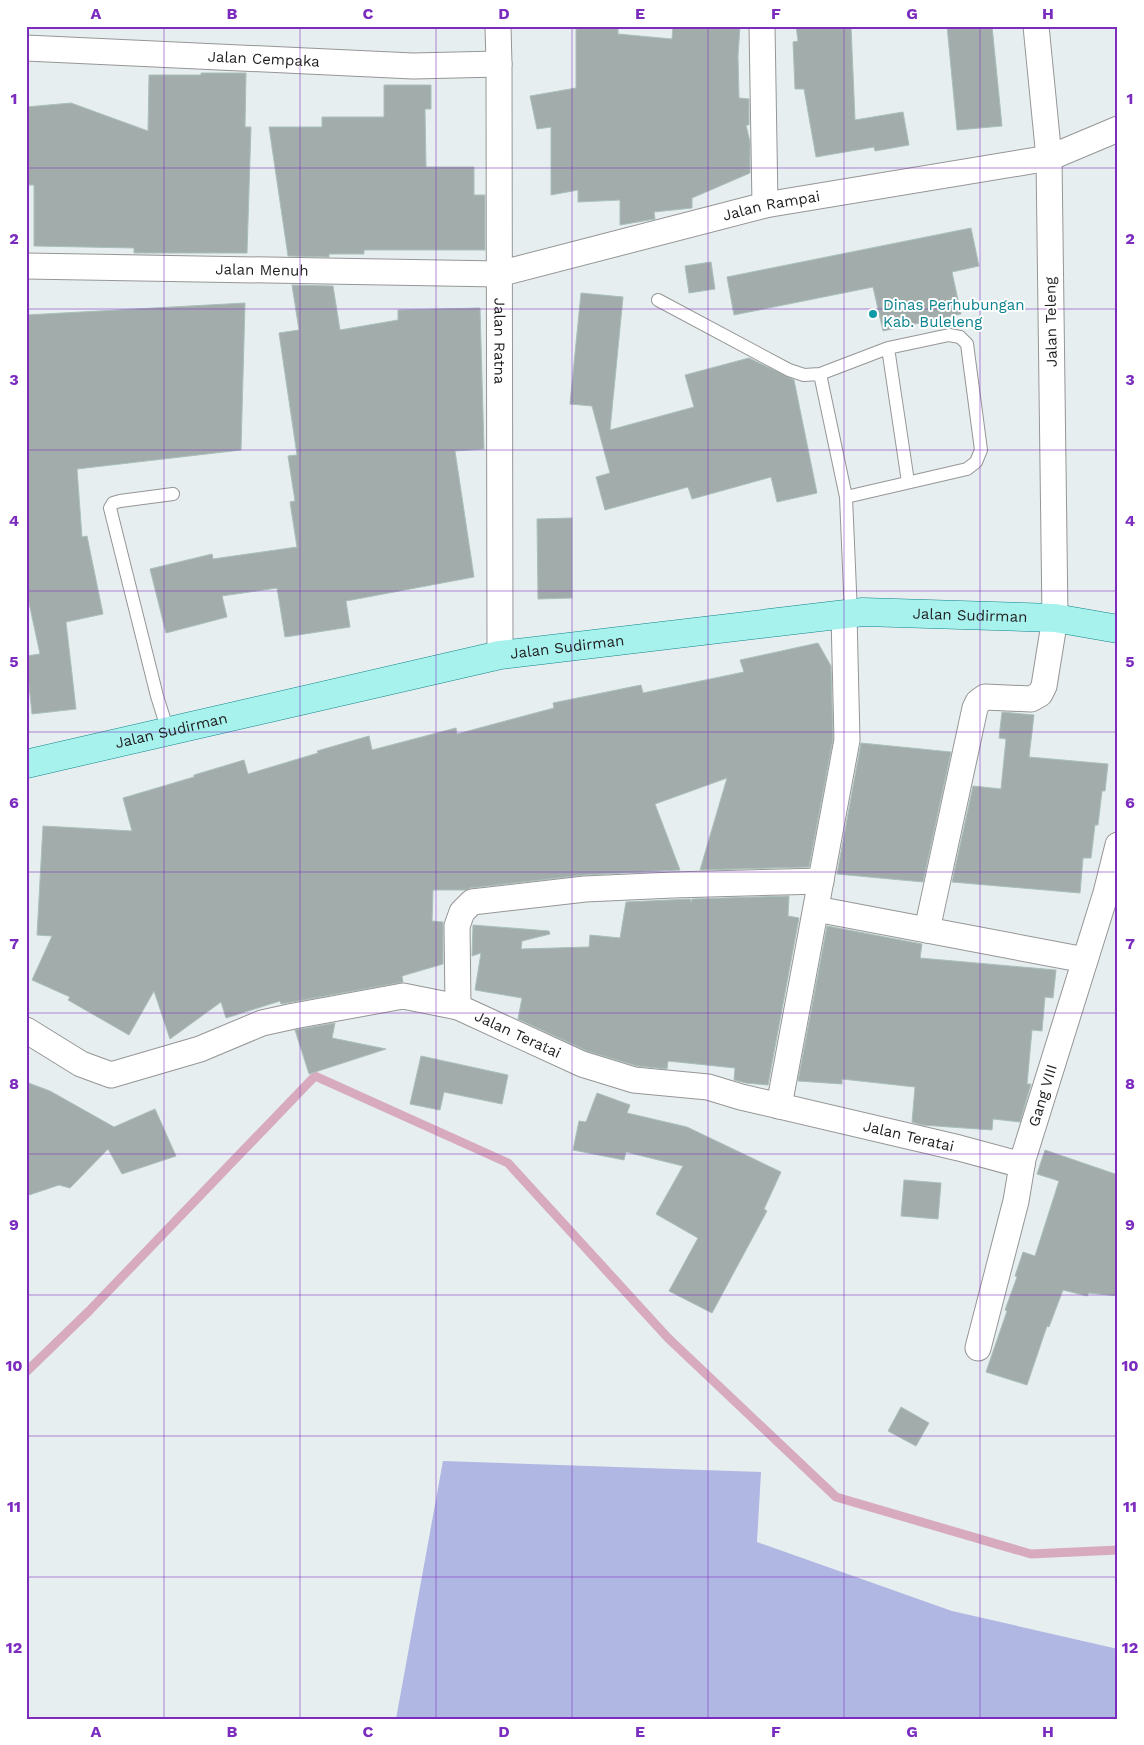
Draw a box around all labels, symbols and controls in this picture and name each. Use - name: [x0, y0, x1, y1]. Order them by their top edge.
- text: A: [91, 4, 102, 23]
- text: B: [227, 4, 238, 23]
- text: C: [363, 4, 374, 23]
- text: D: [498, 4, 510, 23]
- text: E: [635, 4, 645, 23]
- text: F: [771, 4, 781, 23]
- text: G: [906, 4, 918, 23]
- text: H: [1042, 4, 1054, 23]
- street label: Jalan Cempaka: [207, 47, 321, 71]
- text: 1: [11, 89, 17, 108]
- text: 1: [1127, 89, 1133, 108]
- street label: Jalan Rampai: [721, 187, 821, 225]
- text: 2: [9, 229, 19, 248]
- text: 2: [1125, 229, 1135, 248]
- street label: Jalan Menuh: [215, 260, 309, 280]
- street label: Jalan Teleng: [1041, 277, 1061, 367]
- place label: Dinas Perhubungan Kab. Buleleng: [883, 296, 1025, 331]
- street label: Jalan Ratna: [490, 298, 509, 385]
- marker: Dinas Perhubungan Kab. Buleleng: [867, 308, 879, 320]
- text: 3: [9, 370, 19, 389]
- text: 3: [1125, 370, 1135, 389]
- text: 4: [9, 511, 19, 530]
- text: 4: [1125, 511, 1135, 530]
- street label: Jalan Sudirman: [912, 605, 1028, 626]
- street label: Jalan Sudirman: [509, 631, 625, 663]
- text: 5: [9, 652, 19, 671]
- text: 5: [1125, 652, 1135, 671]
- street label: Jalan Sudirman: [113, 709, 229, 752]
- text: 6: [9, 793, 19, 812]
- text: 6: [1125, 793, 1135, 812]
- text: 7: [9, 934, 19, 953]
- text: 7: [1125, 934, 1135, 953]
- street label: Jalan Teratai: [472, 1007, 564, 1062]
- street label: Gang VIII: [1025, 1062, 1061, 1129]
- text: 8: [9, 1074, 19, 1093]
- text: 8: [1125, 1074, 1135, 1093]
- street label: Jalan Teratai: [861, 1117, 956, 1156]
- text: 9: [9, 1215, 19, 1234]
- text: 9: [1125, 1215, 1135, 1234]
- text: 10: [5, 1356, 23, 1375]
- text: 10: [1121, 1356, 1139, 1375]
- text: 11: [7, 1497, 21, 1516]
- text: 11: [1123, 1497, 1137, 1516]
- text: 12: [6, 1638, 22, 1657]
- text: 12: [1122, 1638, 1138, 1657]
- text: A: [91, 1722, 102, 1741]
- text: B: [227, 1722, 238, 1741]
- text: C: [363, 1722, 374, 1741]
- text: D: [498, 1722, 510, 1741]
- text: E: [635, 1722, 645, 1741]
- text: F: [771, 1722, 781, 1741]
- text: G: [906, 1722, 918, 1741]
- text: H: [1042, 1722, 1054, 1741]

